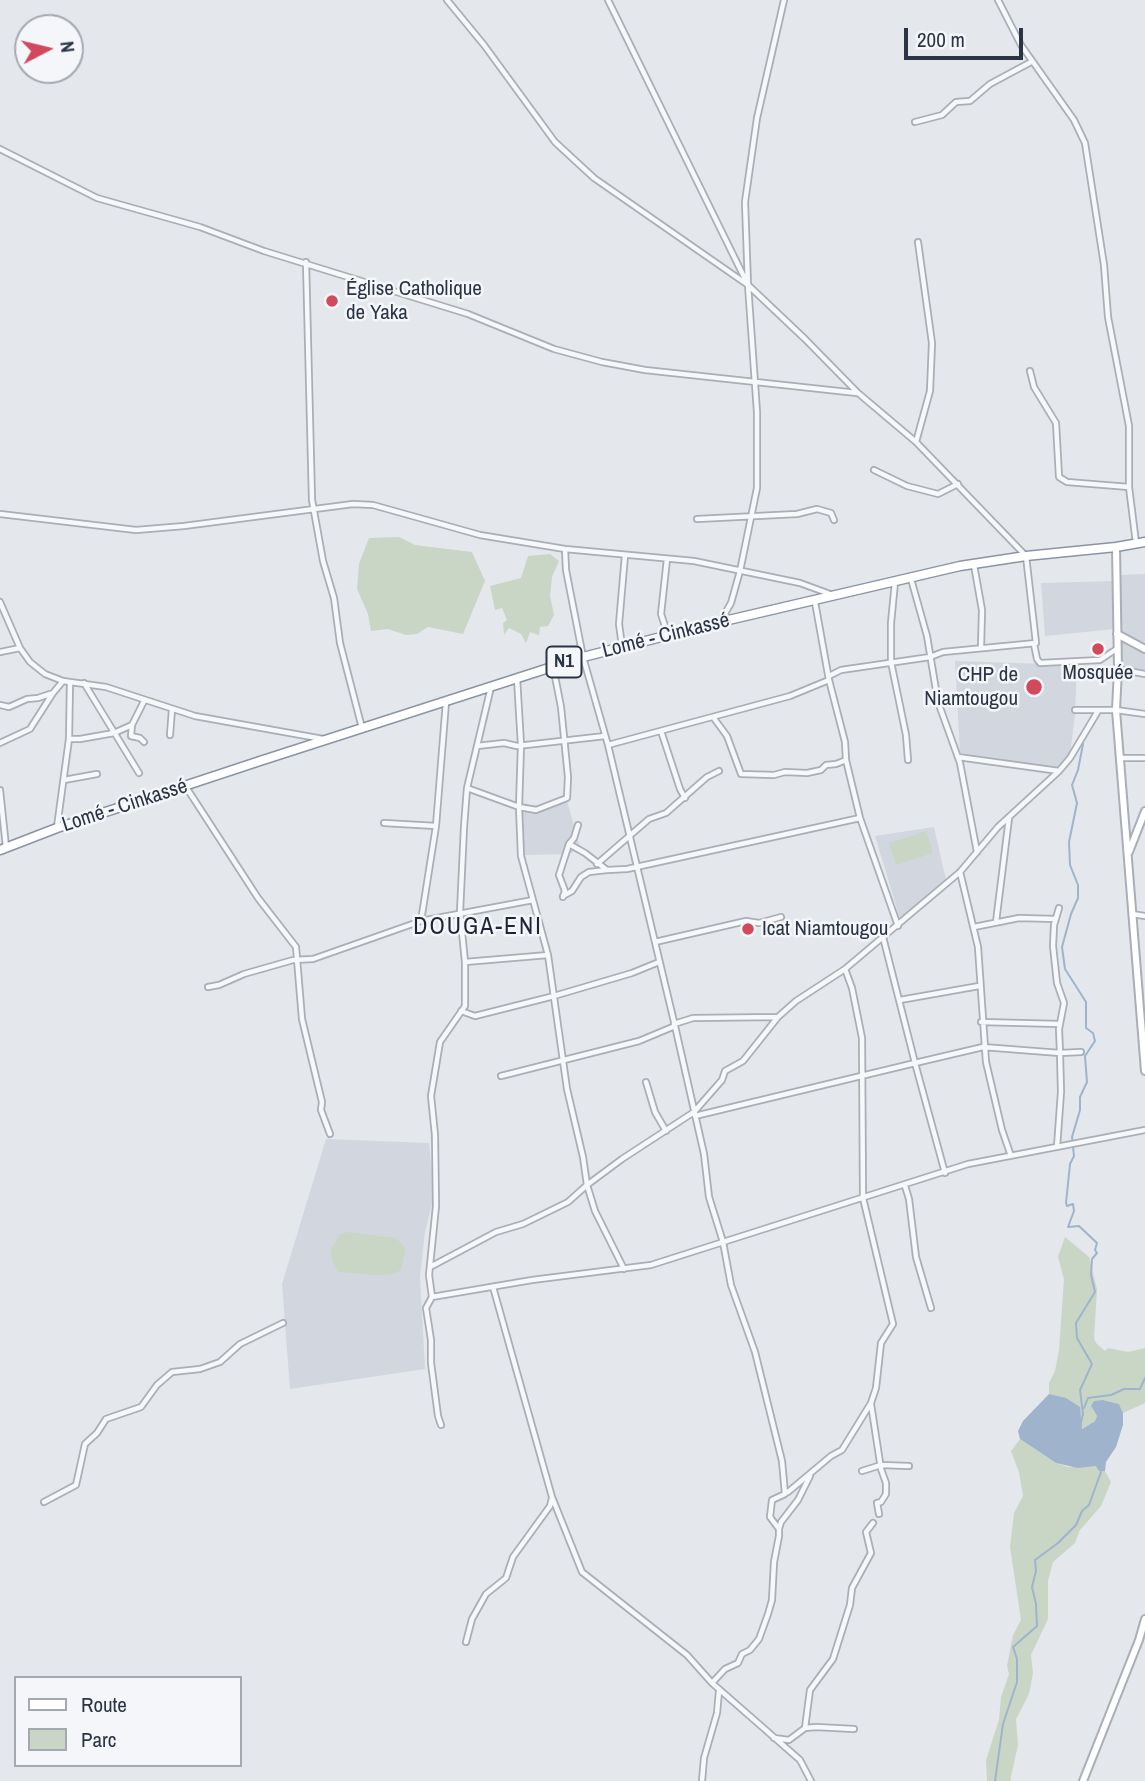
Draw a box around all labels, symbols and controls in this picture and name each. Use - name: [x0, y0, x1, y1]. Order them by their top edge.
- north arrow: [14, 14, 84, 84]
- scale bar: [907, 14, 1026, 58]
- text: 200 m: [917, 25, 965, 54]
- text: N: [54, 40, 81, 54]
- place label: Église Catholique de Yaka: [346, 276, 482, 326]
- marker: Église Catholique de Yaka: [324, 293, 340, 309]
- street label: Lomé - Cinkassé: [600, 608, 732, 664]
- marker: Mosquée: [1090, 641, 1106, 657]
- road number: N1: [546, 646, 582, 678]
- place label: Mosquée: [1063, 660, 1133, 686]
- place label: CHP de Niamtougou: [924, 662, 1018, 712]
- marker: CHP de Niamtougou: [1024, 677, 1044, 697]
- street label: Lomé - Cinkassé: [59, 774, 191, 838]
- district label: DOUGA-ENI: [414, 914, 542, 942]
- place label: Icat Niamtougou: [762, 916, 888, 942]
- marker: Icat Niamtougou: [740, 921, 756, 937]
- legend: [14, 1676, 242, 1767]
- text: Route: [81, 1690, 127, 1719]
- text: Parc: [81, 1725, 116, 1754]

